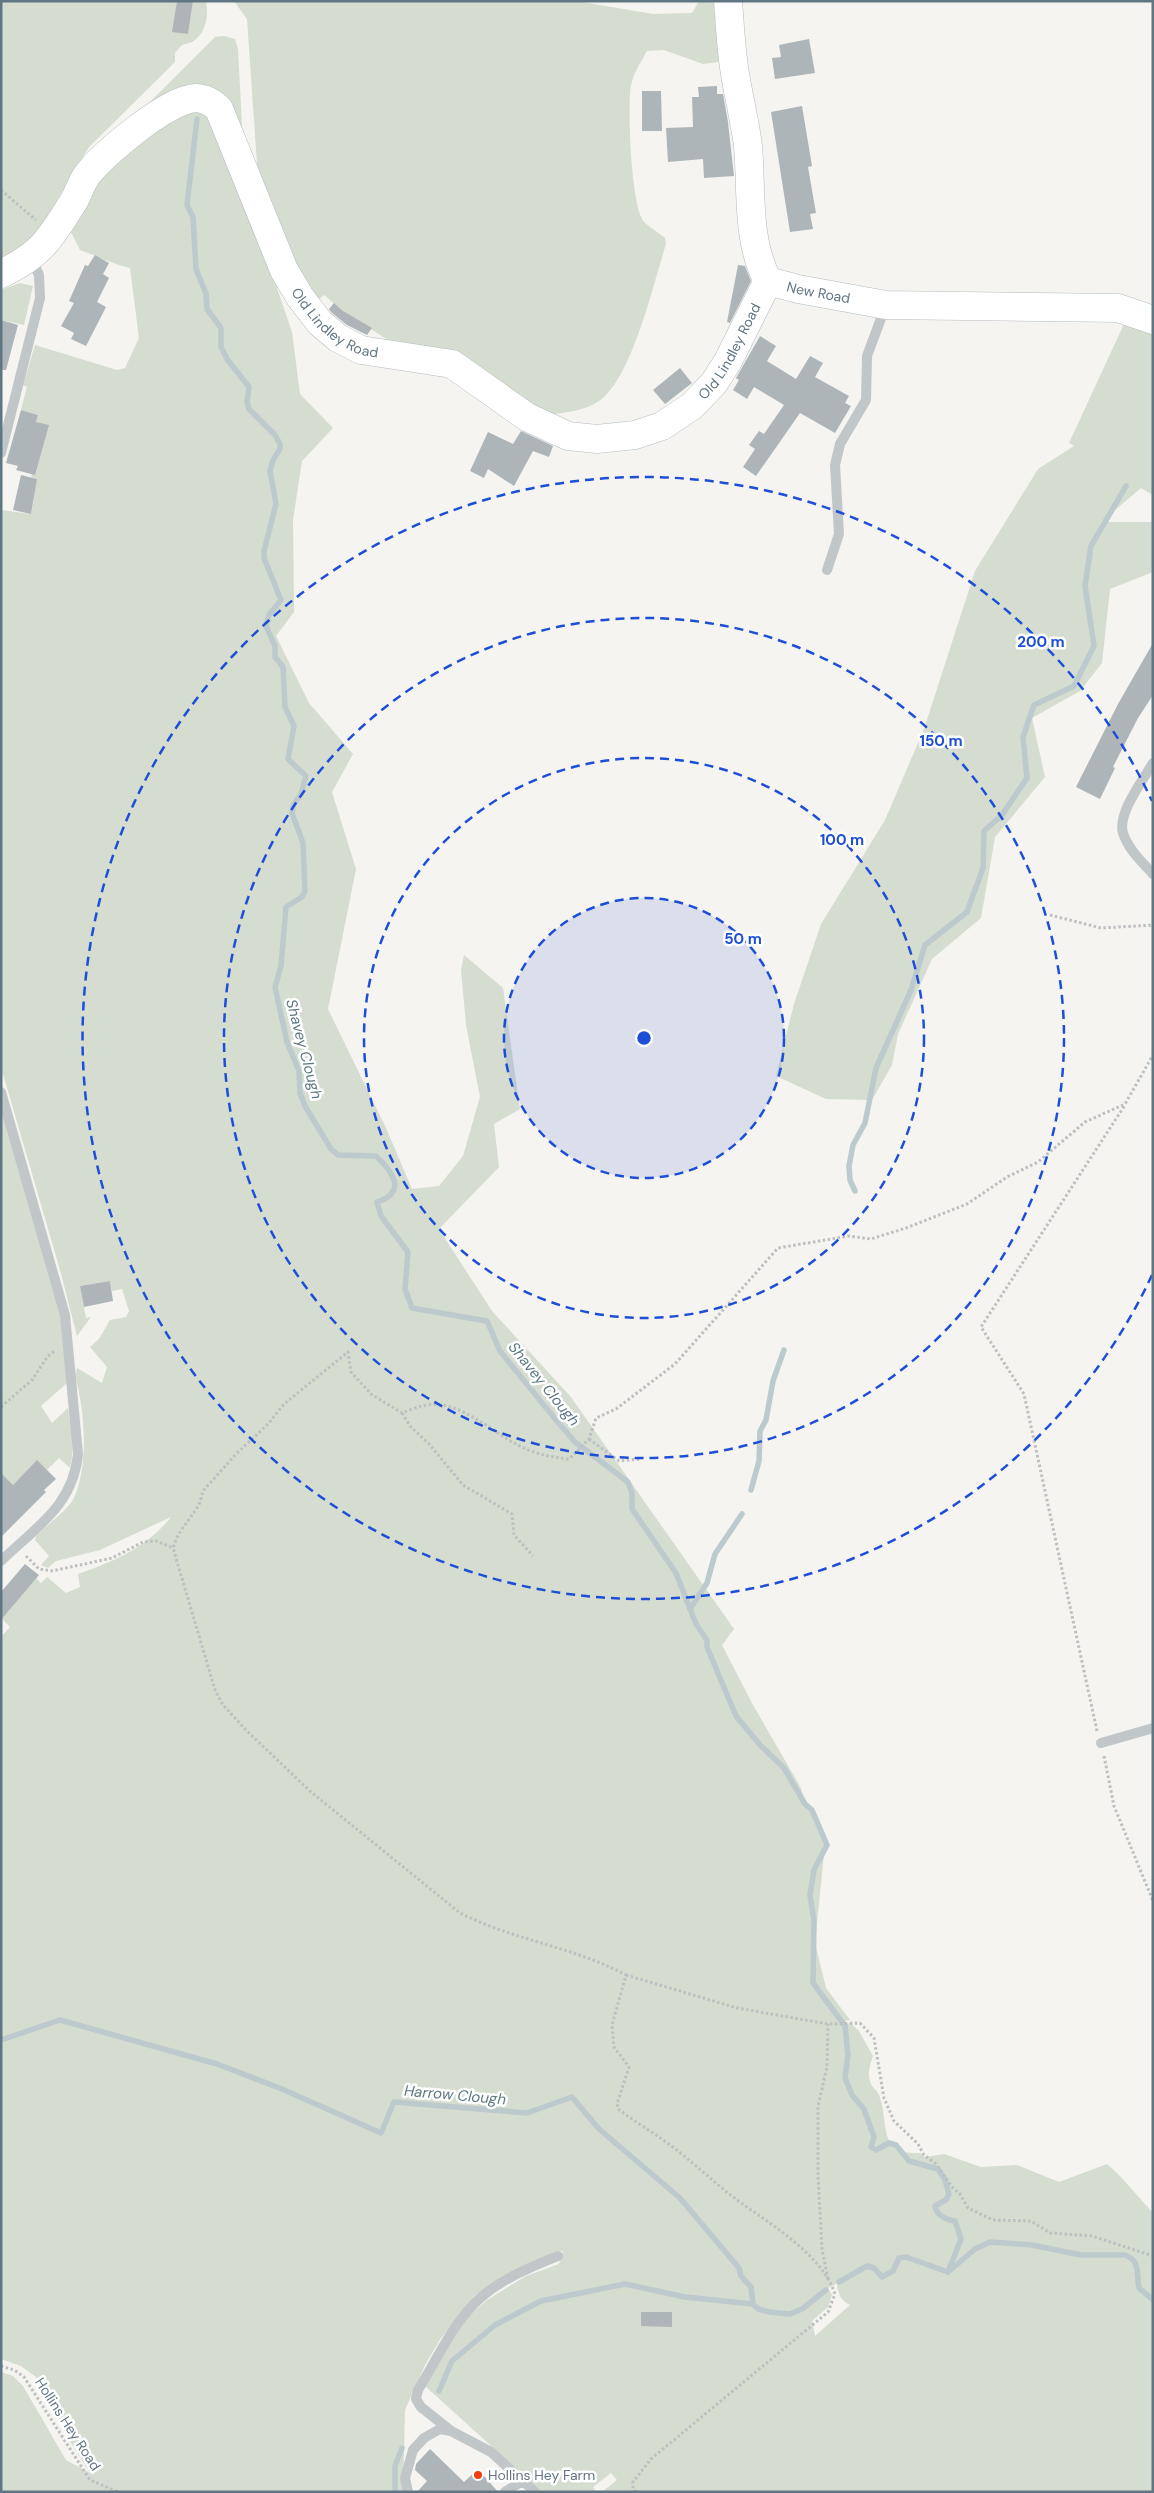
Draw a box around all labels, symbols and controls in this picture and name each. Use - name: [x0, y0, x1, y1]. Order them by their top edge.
- street label: New Road: [785, 277, 852, 307]
- street label: Old Lindley Road: [287, 284, 380, 362]
- street label: Old Lindley Road: [694, 300, 765, 403]
- text: 200 m: [1017, 632, 1065, 652]
- text: 150 m: [920, 731, 963, 751]
- text: 100 m: [820, 830, 864, 850]
- text: 50 m: [724, 929, 762, 949]
- water label: Shavey Clough: [281, 997, 327, 1101]
- centre of rings: [635, 1029, 653, 1047]
- water label: Shavey Clough: [504, 1338, 584, 1430]
- water label: Harrow Clough: [403, 2081, 507, 2109]
- street label: Hollins Hey Road: [31, 2374, 105, 2474]
- place label: Hollins Hey Farm: [488, 2466, 595, 2484]
- marker: Hollins Hey Farm: [472, 2469, 484, 2481]

